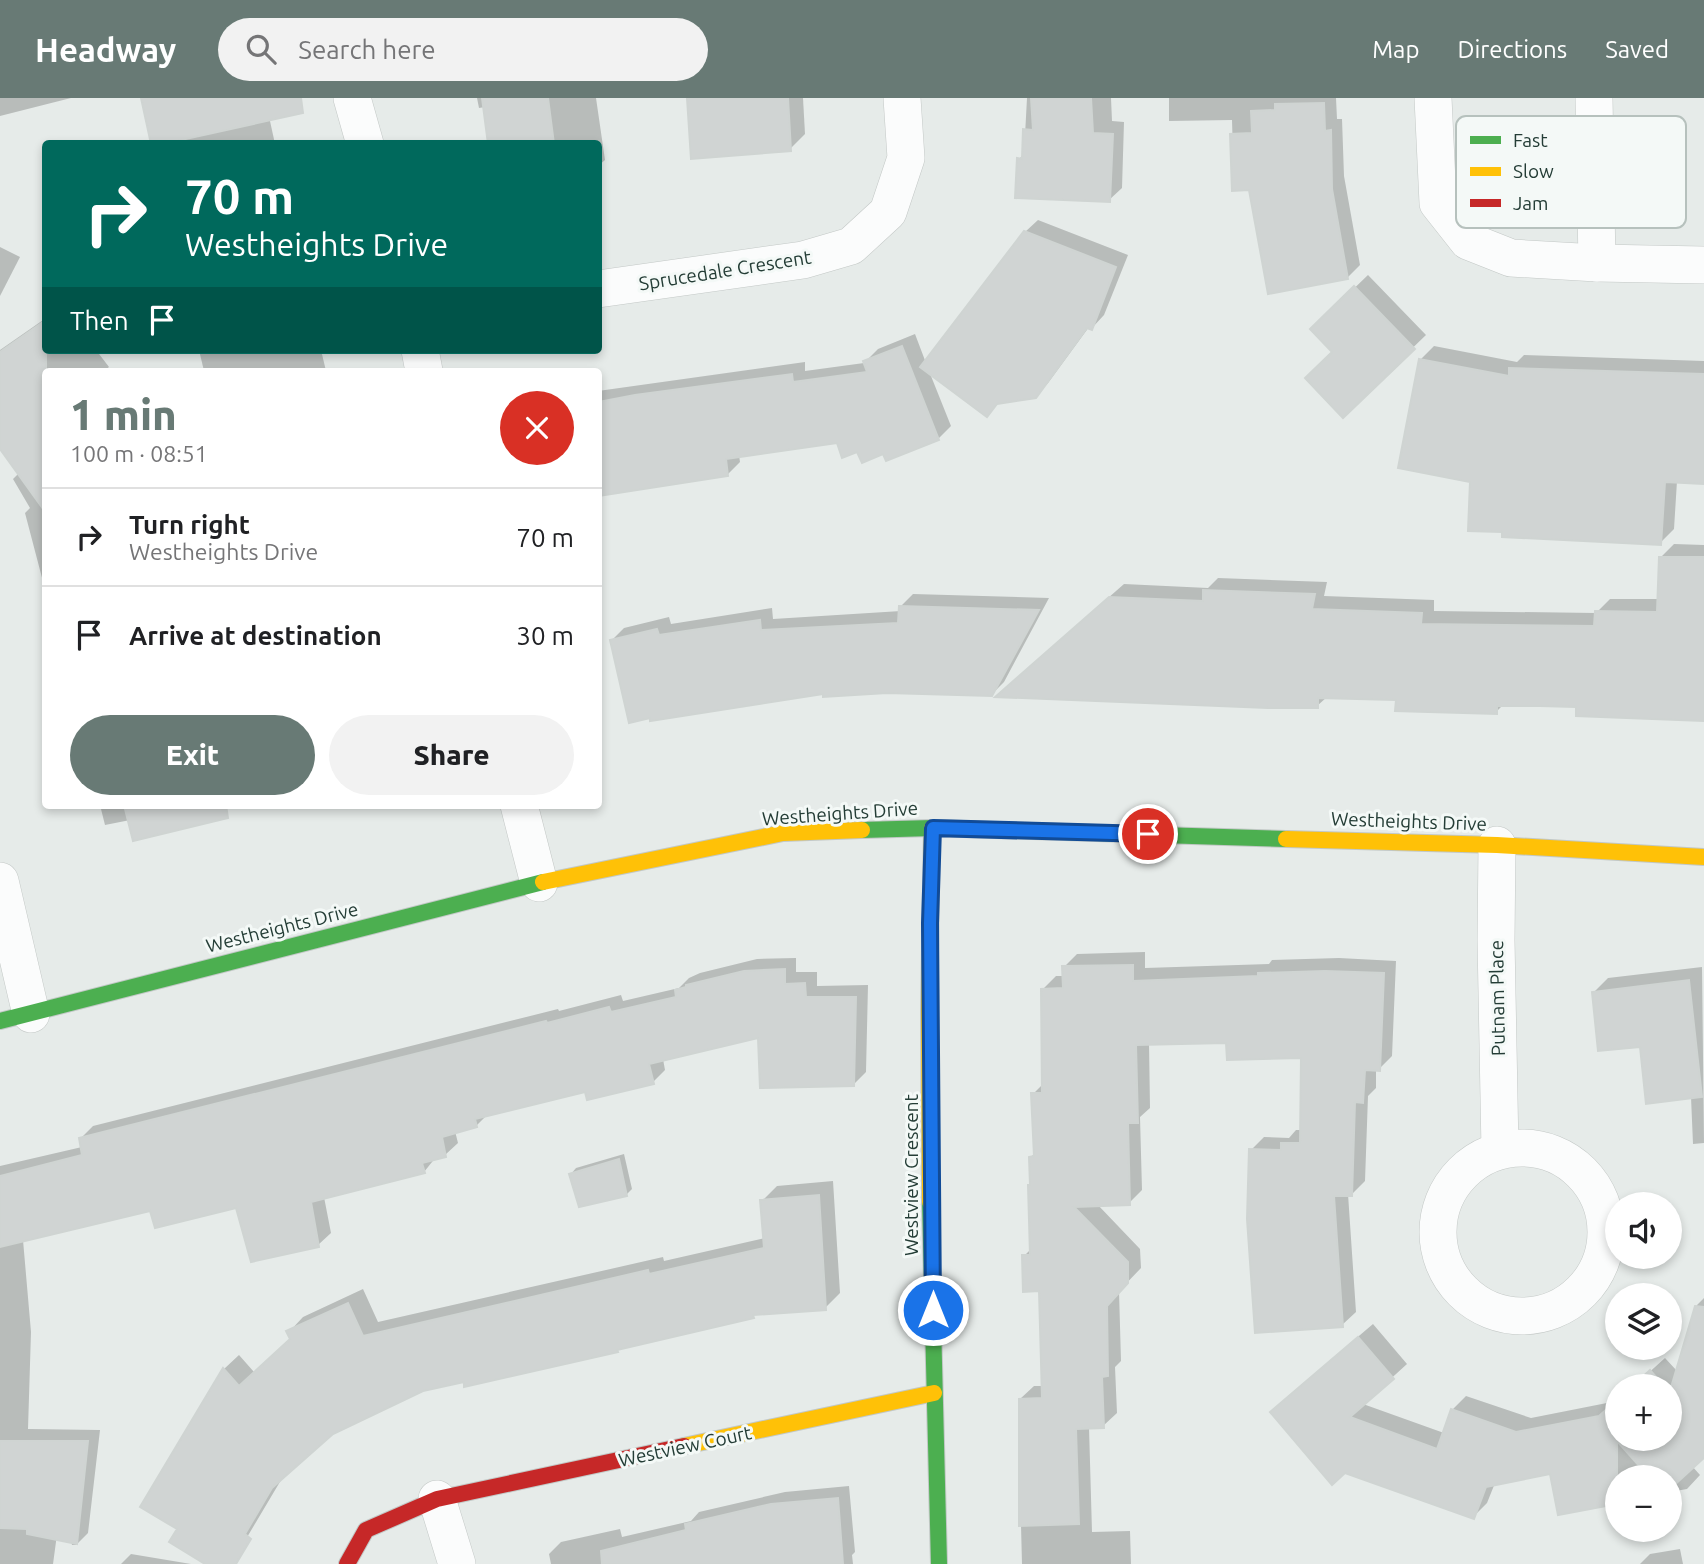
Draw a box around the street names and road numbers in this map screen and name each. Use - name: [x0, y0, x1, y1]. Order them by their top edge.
- street label: Sprucedale Crescent: [637, 245, 813, 294]
- street label: Westheights Drive: [761, 797, 919, 829]
- street label: Westheights Drive: [1331, 807, 1487, 835]
- street label: Westheights Drive: [204, 897, 360, 957]
- street label: Putnam Place: [1485, 940, 1509, 1056]
- street label: Westview Crescent: [900, 1093, 922, 1256]
- street label: Westview Court: [617, 1421, 754, 1471]

